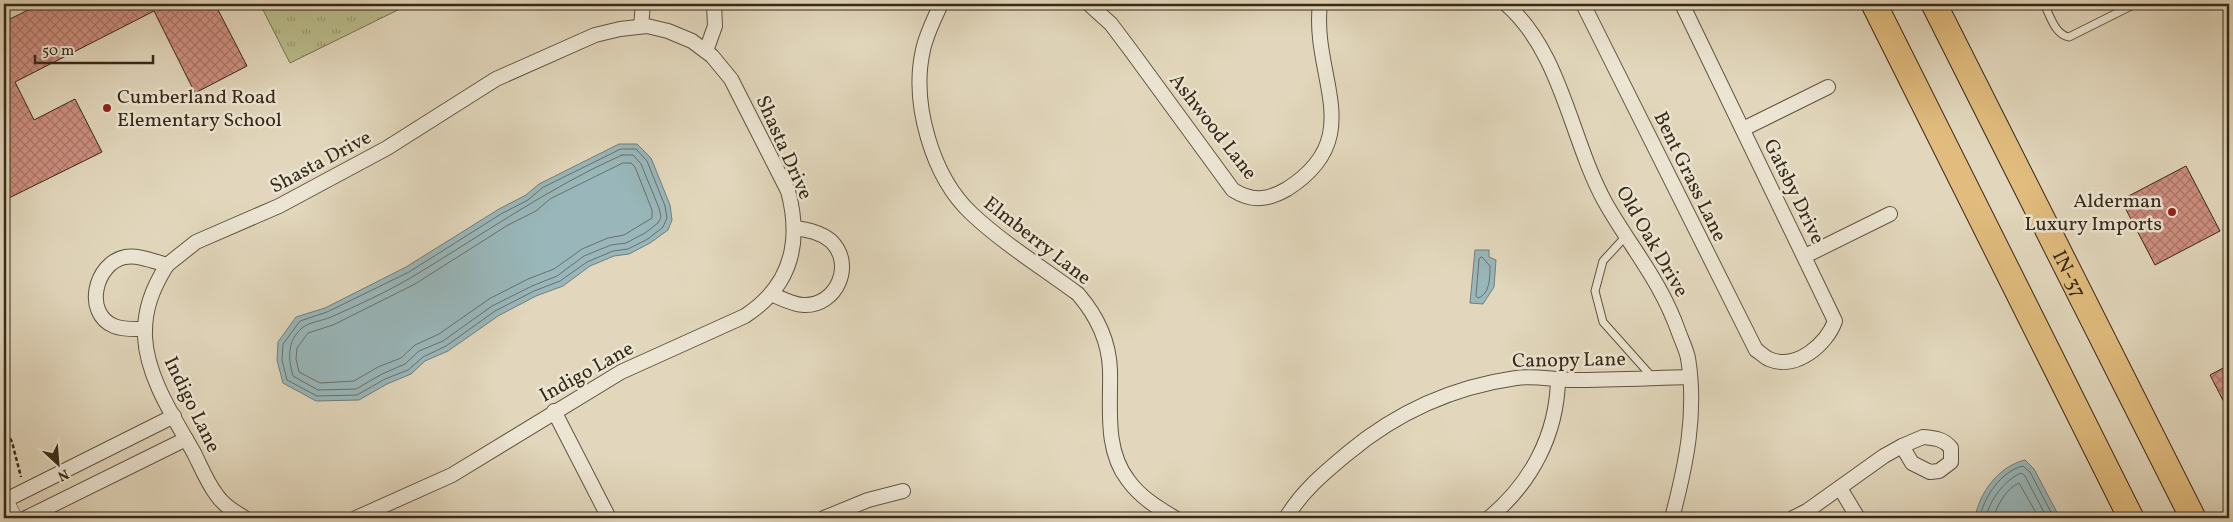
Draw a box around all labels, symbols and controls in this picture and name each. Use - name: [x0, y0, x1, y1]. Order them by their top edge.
- scale bar: [35, 32, 152, 64]
- text: 50 m: [42, 41, 74, 62]
- street label: Ashwood Lane: [1162, 68, 1263, 186]
- place label: Cumberland Road Elementary School: [117, 84, 282, 135]
- street label: Shasta Drive: [748, 91, 819, 204]
- marker: Cumberland Road Elementary School: [101, 102, 113, 114]
- street label: Bent Grass Lane: [1646, 107, 1733, 247]
- street label: Shasta Drive: [265, 124, 377, 201]
- street label: Gatsby Drive: [1756, 135, 1831, 249]
- street label: Old Oak Drive: [1608, 181, 1694, 303]
- place label: Alderman Luxury Imports: [2024, 188, 2162, 239]
- street label: Elmberry Lane: [977, 191, 1096, 293]
- marker: Alderman Luxury Imports: [2166, 206, 2178, 218]
- street label: IN-37: [2044, 246, 2092, 303]
- street label: Indigo Lane: [535, 335, 639, 410]
- street label: Canopy Lane: [1512, 346, 1626, 376]
- street label: Indigo Lane: [156, 352, 227, 458]
- north arrow: [32, 440, 82, 490]
- text: N: [54, 464, 72, 485]

